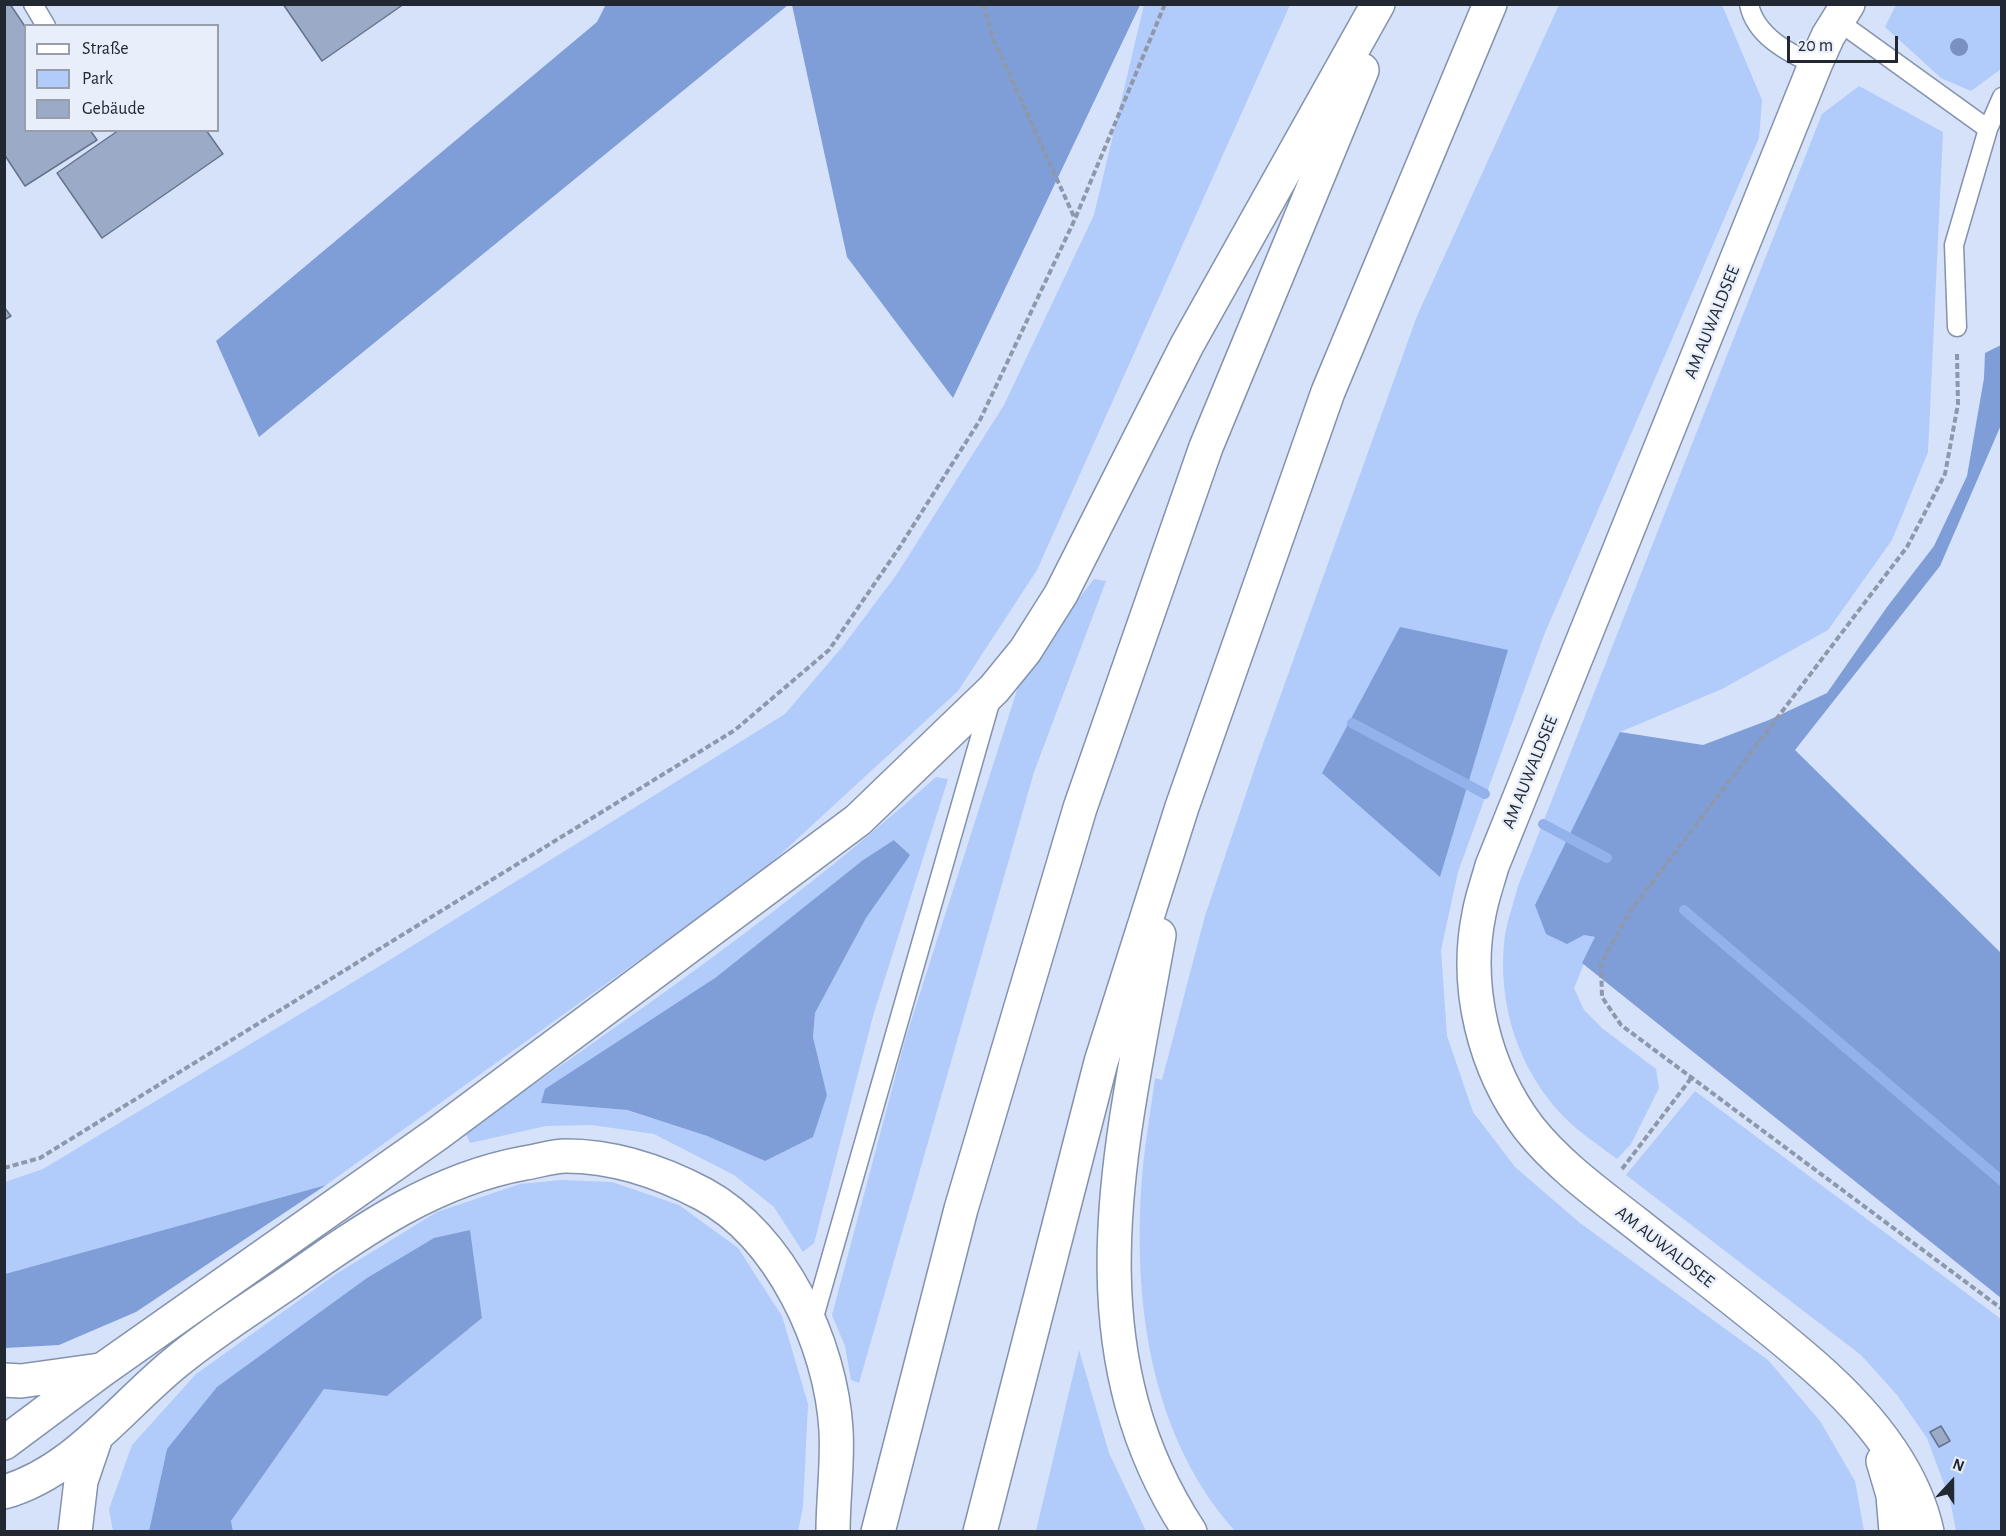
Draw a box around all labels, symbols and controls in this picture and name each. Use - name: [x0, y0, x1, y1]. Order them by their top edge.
- legend: [24, 24, 219, 132]
- scale bar: [1790, 24, 1901, 62]
- text: 20 m: [1798, 37, 1833, 55]
- text: Straße: [82, 40, 128, 58]
- text: Park: [82, 70, 113, 88]
- text: Gebäude: [82, 100, 145, 118]
- street label: AM AUWALDSEE: [1680, 262, 1744, 382]
- street label: AM AUWALDSEE: [1498, 712, 1562, 832]
- street label: AM AUWALDSEE: [1611, 1202, 1719, 1292]
- north arrow: [1922, 1452, 1982, 1512]
- text: N: [1950, 1456, 1967, 1475]

